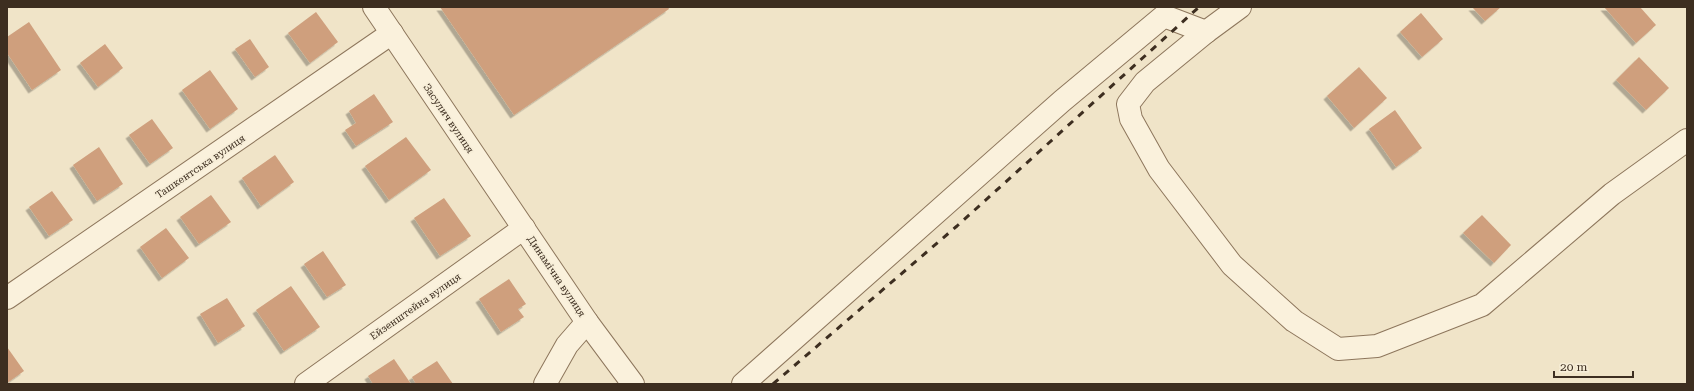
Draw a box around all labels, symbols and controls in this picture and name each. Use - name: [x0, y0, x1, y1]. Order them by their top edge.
- street label: Засулич вулиця: [421, 81, 476, 155]
- street label: Ташкентська вулиця: [153, 132, 247, 200]
- street label: Динамічна вулиця: [525, 234, 588, 319]
- street label: Ейзенштейна вулиця: [368, 271, 463, 342]
- scale bar: [1554, 353, 1633, 379]
- text: 20 m: [1560, 360, 1587, 374]

